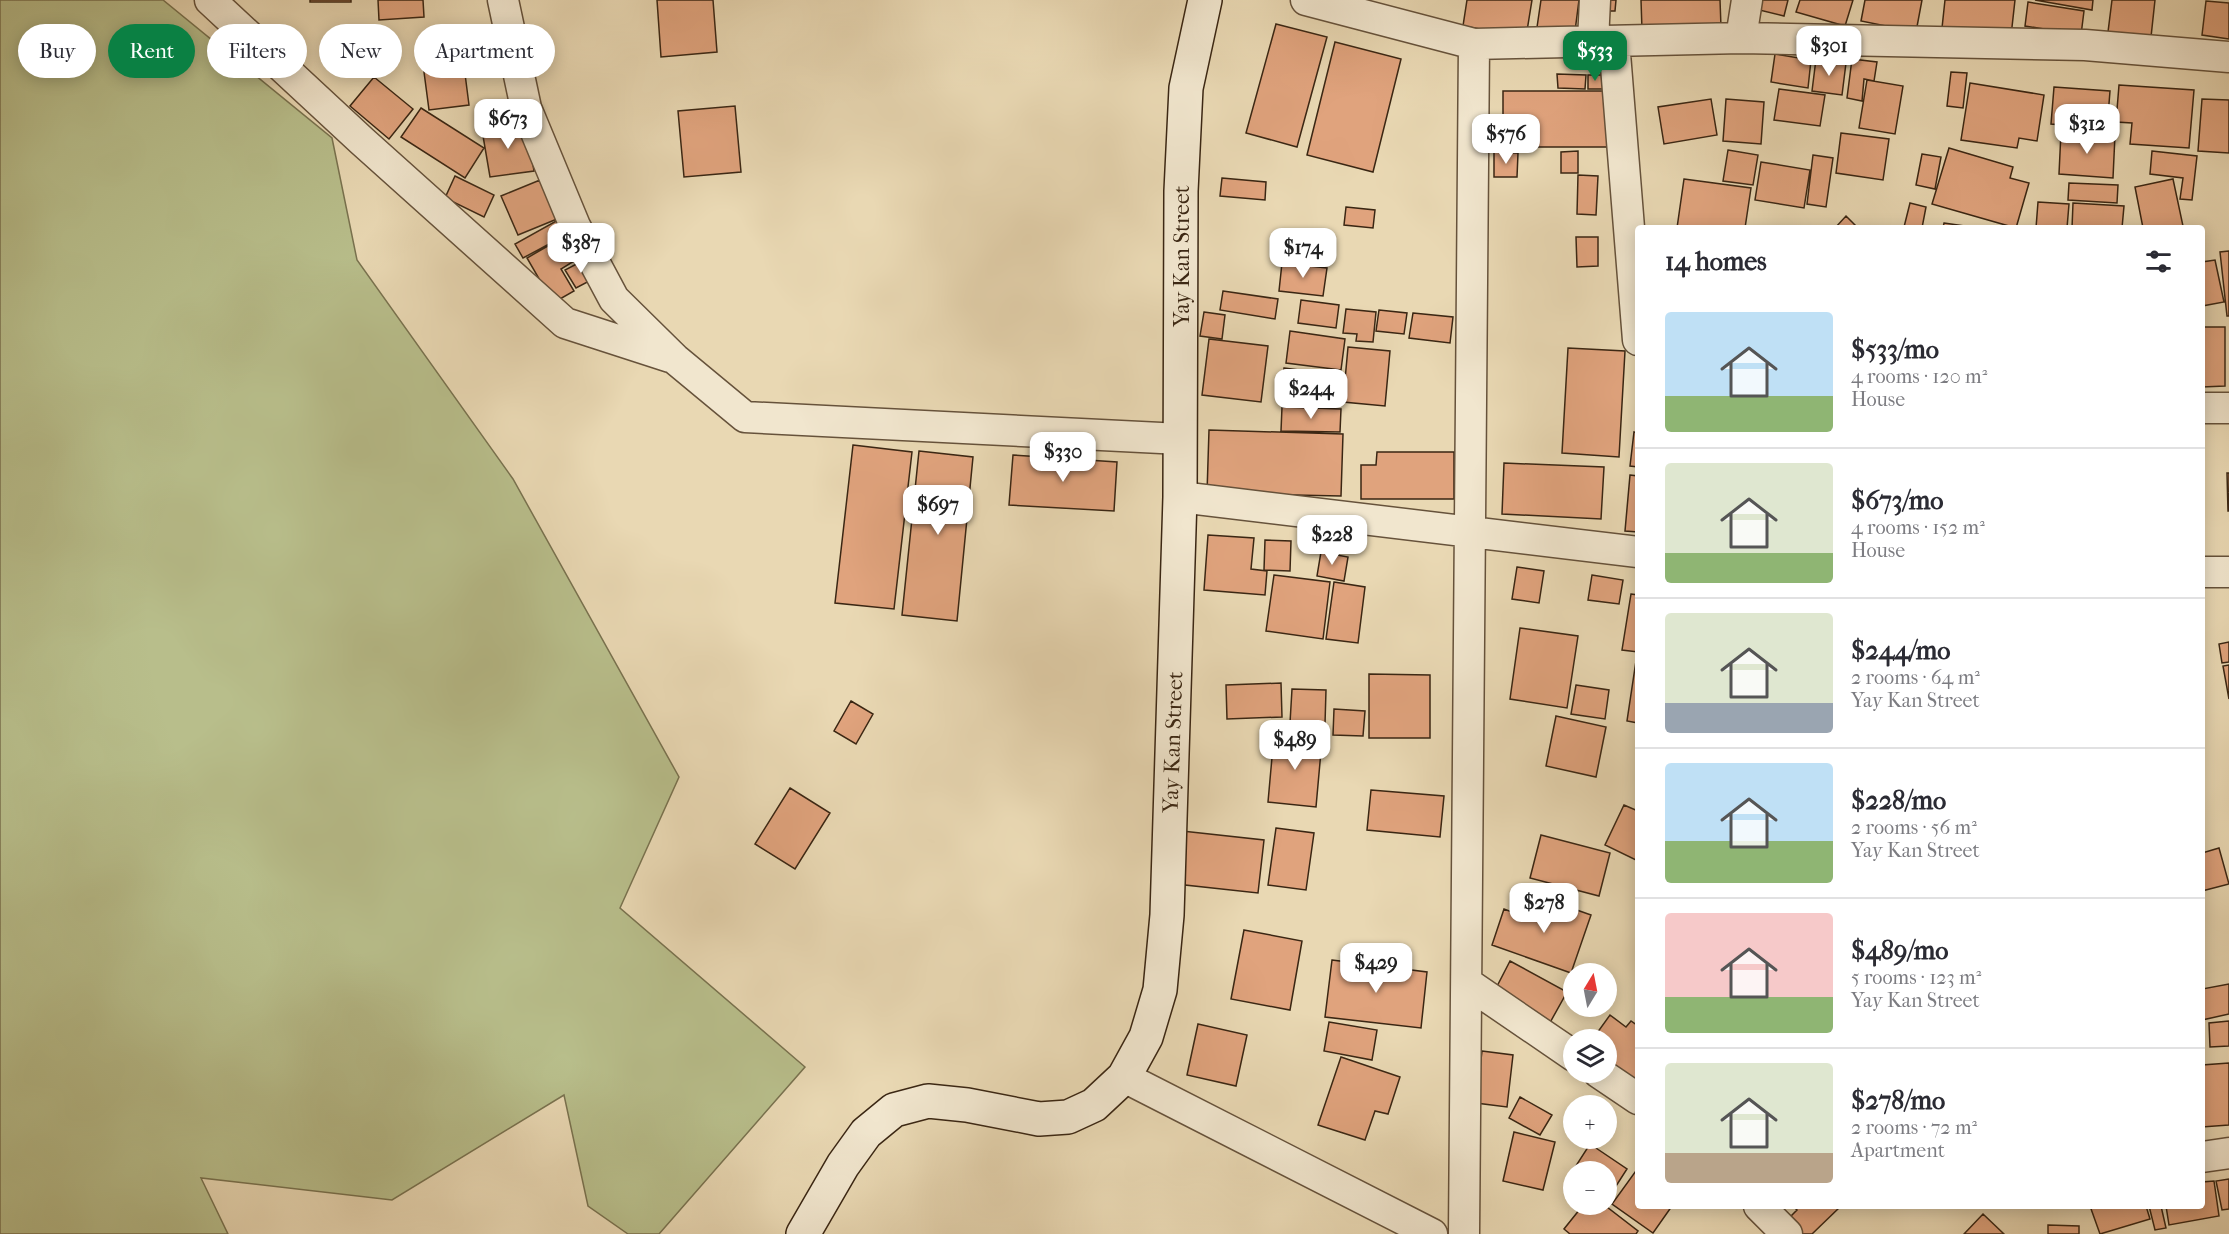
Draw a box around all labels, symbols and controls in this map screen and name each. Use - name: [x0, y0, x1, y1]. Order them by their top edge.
- chip: Buy: [18, 24, 96, 78]
- chip: Rent: [108, 24, 195, 78]
- chip: Filters: [207, 24, 307, 78]
- chip: New: [319, 24, 402, 78]
- chip: Apartment: [414, 24, 555, 78]
- pin: $301: [1793, 26, 1865, 77]
- pin: $533: [1559, 31, 1631, 82]
- text: $301: [1810, 34, 1848, 57]
- text: $533: [1577, 39, 1613, 62]
- pin: $673: [472, 99, 544, 150]
- pin: $312: [2051, 104, 2123, 155]
- text: $673: [488, 107, 528, 130]
- text: $312: [2069, 112, 2105, 135]
- pin: $576: [1470, 114, 1542, 165]
- text: $576: [1486, 122, 1526, 145]
- street label: Yay Kan Street: [1169, 185, 1195, 328]
- pin: $387: [545, 223, 617, 274]
- pin: $174: [1267, 228, 1339, 279]
- text: $387: [562, 231, 600, 254]
- text: $174: [1283, 236, 1323, 259]
- icon: filters: [2142, 245, 2175, 278]
- text: 14 homes: [1665, 246, 1767, 277]
- text: $533/mo: [1851, 334, 1939, 365]
- icon: home: [1713, 336, 1785, 408]
- text: 4 rooms · 120 m²: [1851, 365, 1987, 388]
- pin: $244: [1275, 369, 1347, 420]
- text: $244: [1288, 377, 1334, 400]
- text: House: [1851, 388, 1905, 411]
- pin: $330: [1027, 432, 1099, 483]
- text: $330: [1044, 440, 1082, 463]
- pin: $697: [902, 485, 974, 536]
- text: $673/mo: [1851, 485, 1943, 516]
- icon: home: [1713, 487, 1785, 559]
- text: $697: [917, 493, 959, 516]
- pin: $228: [1296, 515, 1368, 566]
- text: 4 rooms · 152 m²: [1851, 516, 1985, 539]
- text: $228: [1311, 523, 1353, 546]
- text: House: [1851, 539, 1905, 562]
- text: $244/mo: [1851, 635, 1951, 666]
- icon: home: [1713, 637, 1785, 709]
- text: 2 rooms · 64 m²: [1851, 666, 1980, 689]
- street label: Yay Kan Street: [1158, 671, 1188, 814]
- text: Yay Kan Street: [1851, 689, 1980, 712]
- pin: $489: [1259, 720, 1331, 771]
- text: $489: [1273, 728, 1317, 751]
- text: $228/mo: [1851, 785, 1946, 816]
- icon: home: [1713, 787, 1785, 859]
- text: 2 rooms · 56 m²: [1851, 816, 1977, 839]
- text: Yay Kan Street: [1851, 839, 1980, 862]
- pin: $278: [1508, 883, 1580, 934]
- text: $278: [1524, 891, 1565, 914]
- text: $489/mo: [1851, 935, 1948, 966]
- icon: home: [1713, 937, 1785, 1009]
- pin: $429: [1340, 943, 1412, 994]
- text: $429: [1354, 951, 1398, 974]
- north arrow: [1563, 963, 1617, 1017]
- map controls: [1563, 963, 1617, 1215]
- text: 5 rooms · 123 m²: [1851, 966, 1981, 989]
- text: Yay Kan Street: [1851, 989, 1980, 1012]
- button: layers: [1563, 1029, 1617, 1083]
- text: $278/mo: [1851, 1085, 1945, 1116]
- icon: home: [1713, 1087, 1785, 1159]
- button: +: [1563, 1095, 1617, 1149]
- text: 2 rooms · 72 m²: [1851, 1116, 1977, 1139]
- text: Apartment: [1851, 1139, 1945, 1162]
- button: −: [1563, 1161, 1617, 1215]

